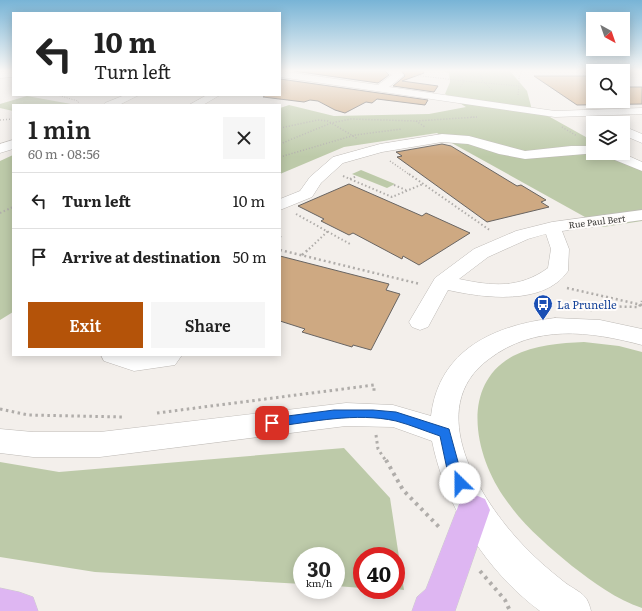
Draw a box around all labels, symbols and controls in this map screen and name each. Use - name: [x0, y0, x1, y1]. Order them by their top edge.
- north arrow: [586, 12, 630, 56]
- map controls: [586, 12, 630, 160]
- text: 10 m: [94, 20, 156, 62]
- icon: left: [28, 28, 80, 80]
- text: Turn left: [94, 58, 171, 85]
- button: search: [586, 64, 630, 108]
- text: 1 min: [28, 111, 91, 146]
- button: layers: [586, 116, 630, 160]
- button: close: [223, 117, 265, 159]
- text: 60 m · 08:56: [28, 144, 100, 163]
- text: Turn left: [62, 189, 131, 212]
- text: 10 m: [233, 189, 265, 212]
- icon: left: [28, 190, 50, 212]
- street label: Rue Paul Bert: [568, 211, 627, 231]
- text: Arrive at destination: [62, 245, 221, 268]
- text: 50 m: [233, 245, 267, 268]
- icon: arrive: [28, 246, 50, 268]
- bus stop icon: La Prunelle: [532, 293, 554, 321]
- place label: La Prunelle: [557, 296, 617, 312]
- button: Exit: [28, 302, 143, 348]
- button: Share: [151, 302, 265, 348]
- pin: [255, 406, 289, 440]
- icon: arrive: [261, 412, 283, 434]
- position arrow: [439, 462, 481, 504]
- speed limit sign: 40: [353, 547, 405, 599]
- text: 30: [307, 553, 331, 583]
- text: km/h: [306, 575, 332, 590]

